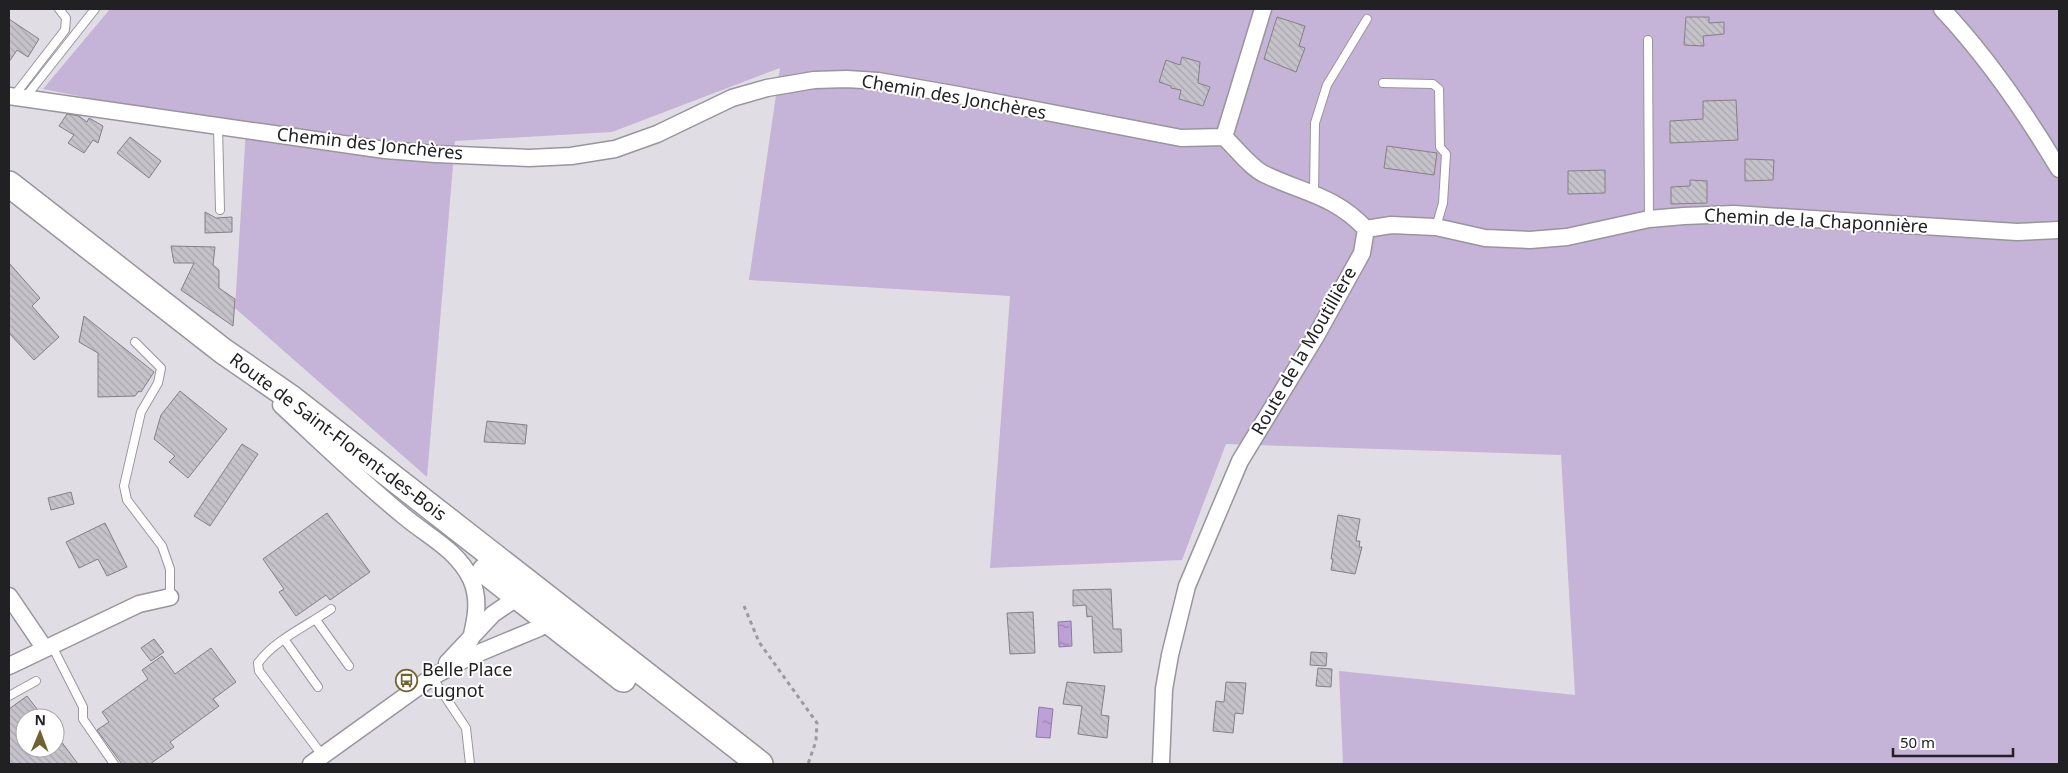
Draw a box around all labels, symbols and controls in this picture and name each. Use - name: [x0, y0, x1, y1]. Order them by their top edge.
- street label: Chemin des Jonchères: [860, 68, 1048, 124]
- street label: Chemin des Jonchères: [276, 121, 464, 165]
- street label: Chemin de la Chaponnière: [1704, 202, 1929, 238]
- street label: Route de la Moutillière: [1245, 262, 1361, 439]
- street label: Route de Saint-Florent-des-Bois: [225, 347, 452, 526]
- place label: Belle Place Cugnot: [422, 657, 512, 702]
- bus stop icon: Belle Place Cugnot: [394, 668, 418, 692]
- north arrow: [15, 708, 65, 758]
- text: N: [34, 710, 46, 729]
- scale bar: [1893, 726, 2013, 758]
- text: 50 m: [1900, 732, 1935, 752]

